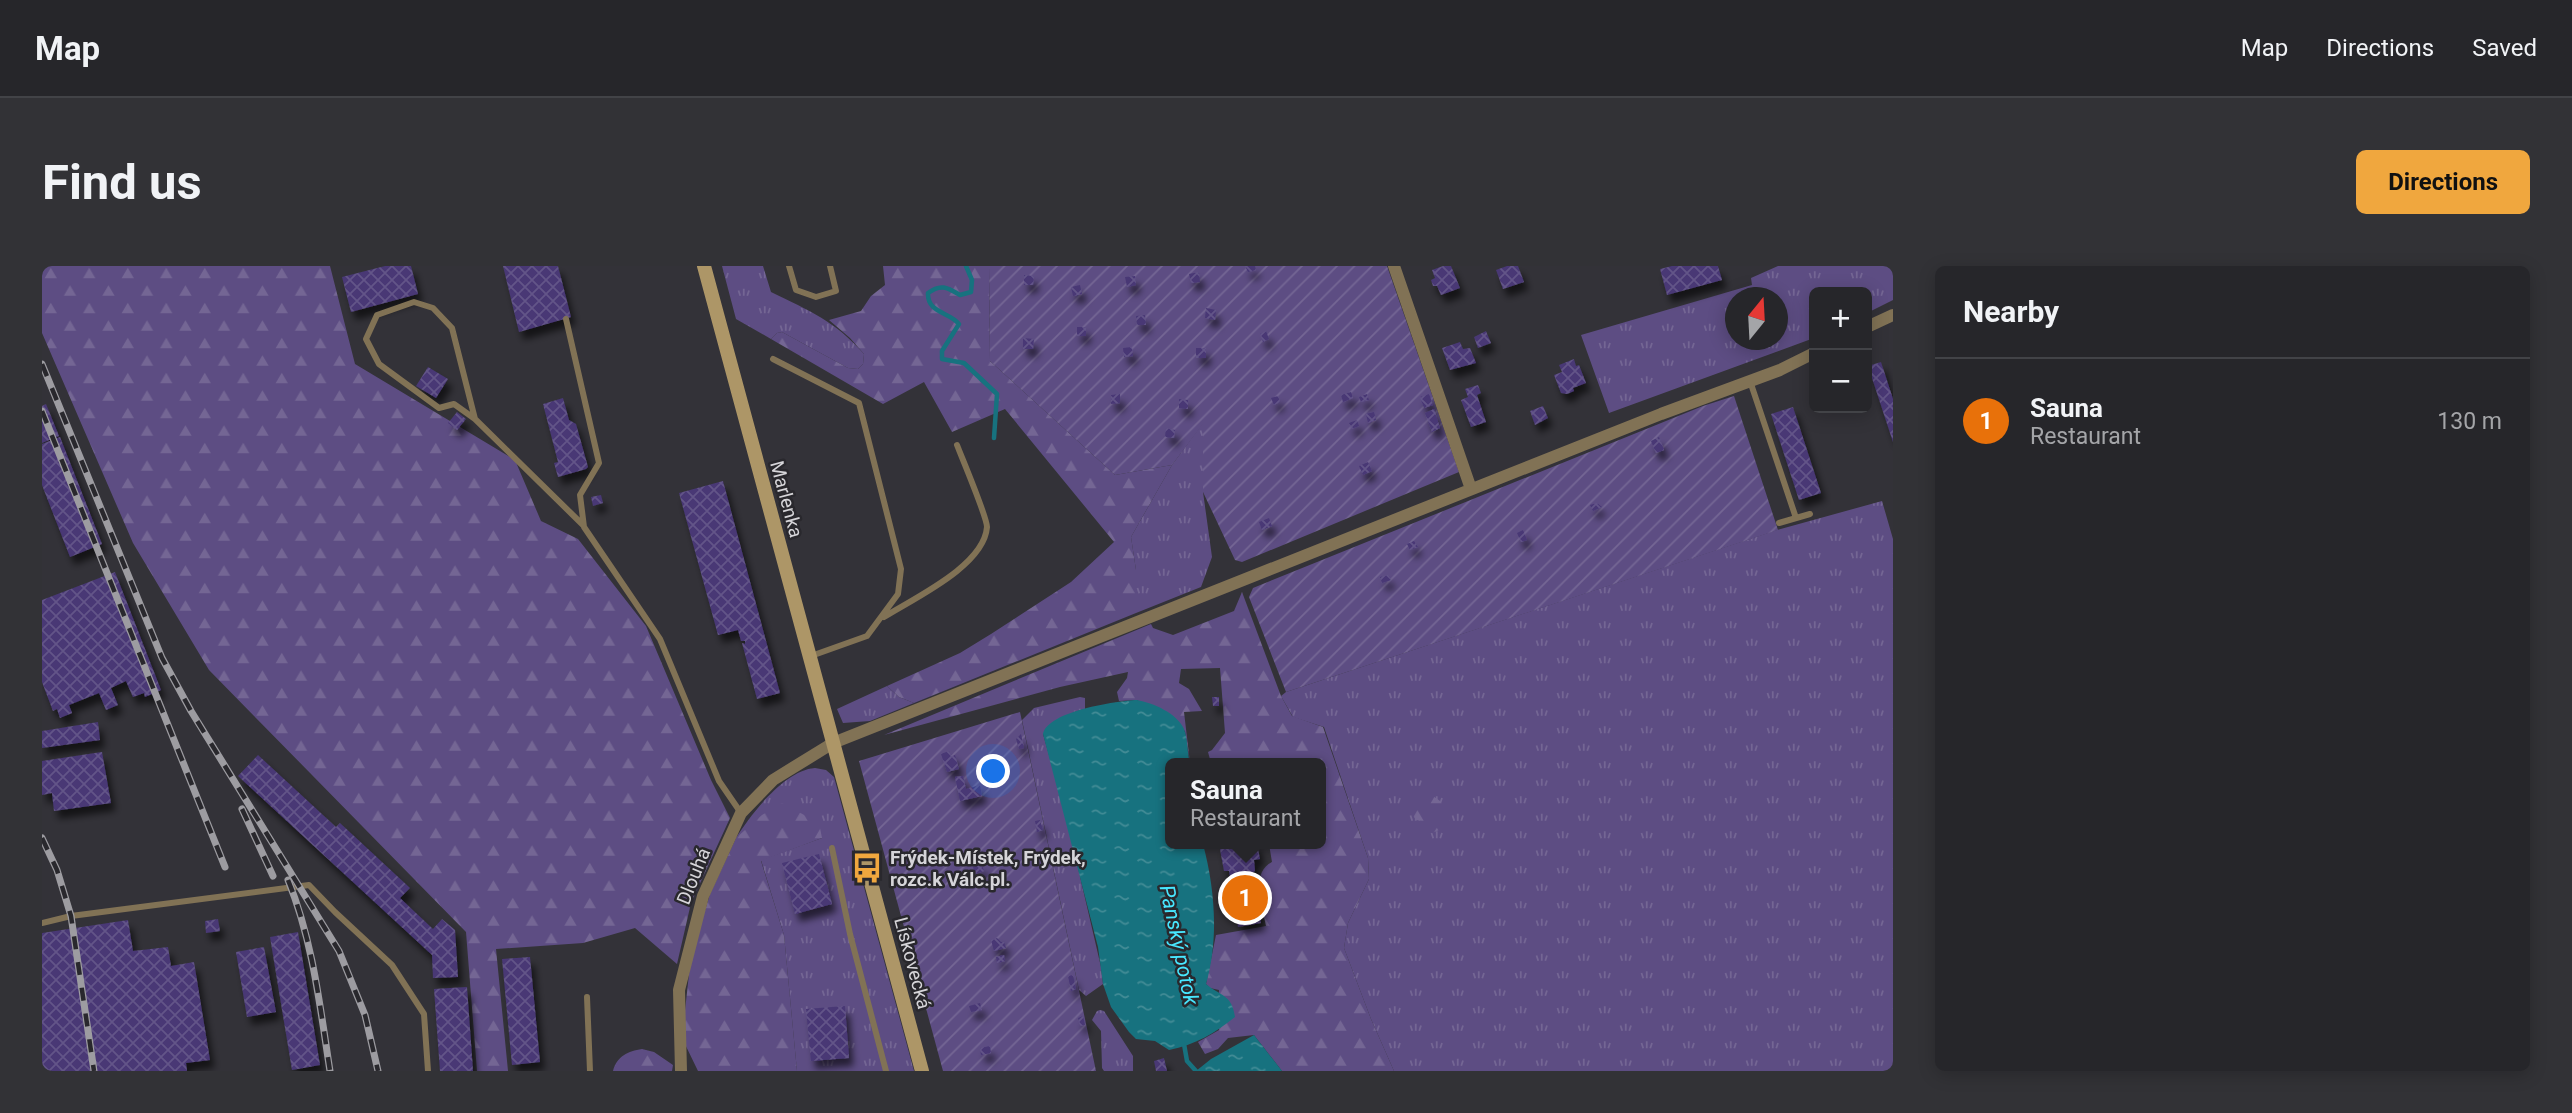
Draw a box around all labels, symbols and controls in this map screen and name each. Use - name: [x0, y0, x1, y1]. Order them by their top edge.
- text: Map: [35, 29, 100, 68]
- text: Map: [2241, 34, 2288, 62]
- text: Directions: [2326, 34, 2434, 62]
- text: Saved: [2472, 34, 2537, 62]
- button: Directions: [2356, 150, 2530, 214]
- text: Find us: [42, 154, 202, 211]
- north arrow: [1725, 287, 1788, 350]
- map controls: [1809, 287, 1872, 413]
- button: +: [1809, 287, 1872, 350]
- text: Nearby: [1963, 294, 2059, 329]
- button: −: [1809, 350, 1872, 413]
- text: Sauna: [2030, 393, 2103, 423]
- text: 1: [1979, 408, 1993, 435]
- text: 130 m: [2437, 408, 2502, 435]
- text: Restaurant: [2030, 423, 2141, 450]
- street label: Marlenka: [765, 458, 808, 540]
- your location: [976, 754, 1010, 788]
- popup: [1165, 758, 1326, 849]
- text: Sauna: [1190, 775, 1263, 805]
- text: Restaurant: [1190, 805, 1301, 832]
- street label: Dlouhá: [672, 844, 715, 908]
- place label: Frýdek-Místek, Frýdek, rozc.k Válc.pl.: [890, 846, 1086, 891]
- bus stop icon: Frýdek-Místek, Frýdek, rozc.k Válc.pl.: [850, 851, 884, 885]
- pin: 1: [1222, 872, 1268, 924]
- water label: Panský potok: [1155, 883, 1204, 1008]
- street label: Lískovecká: [889, 915, 936, 1012]

